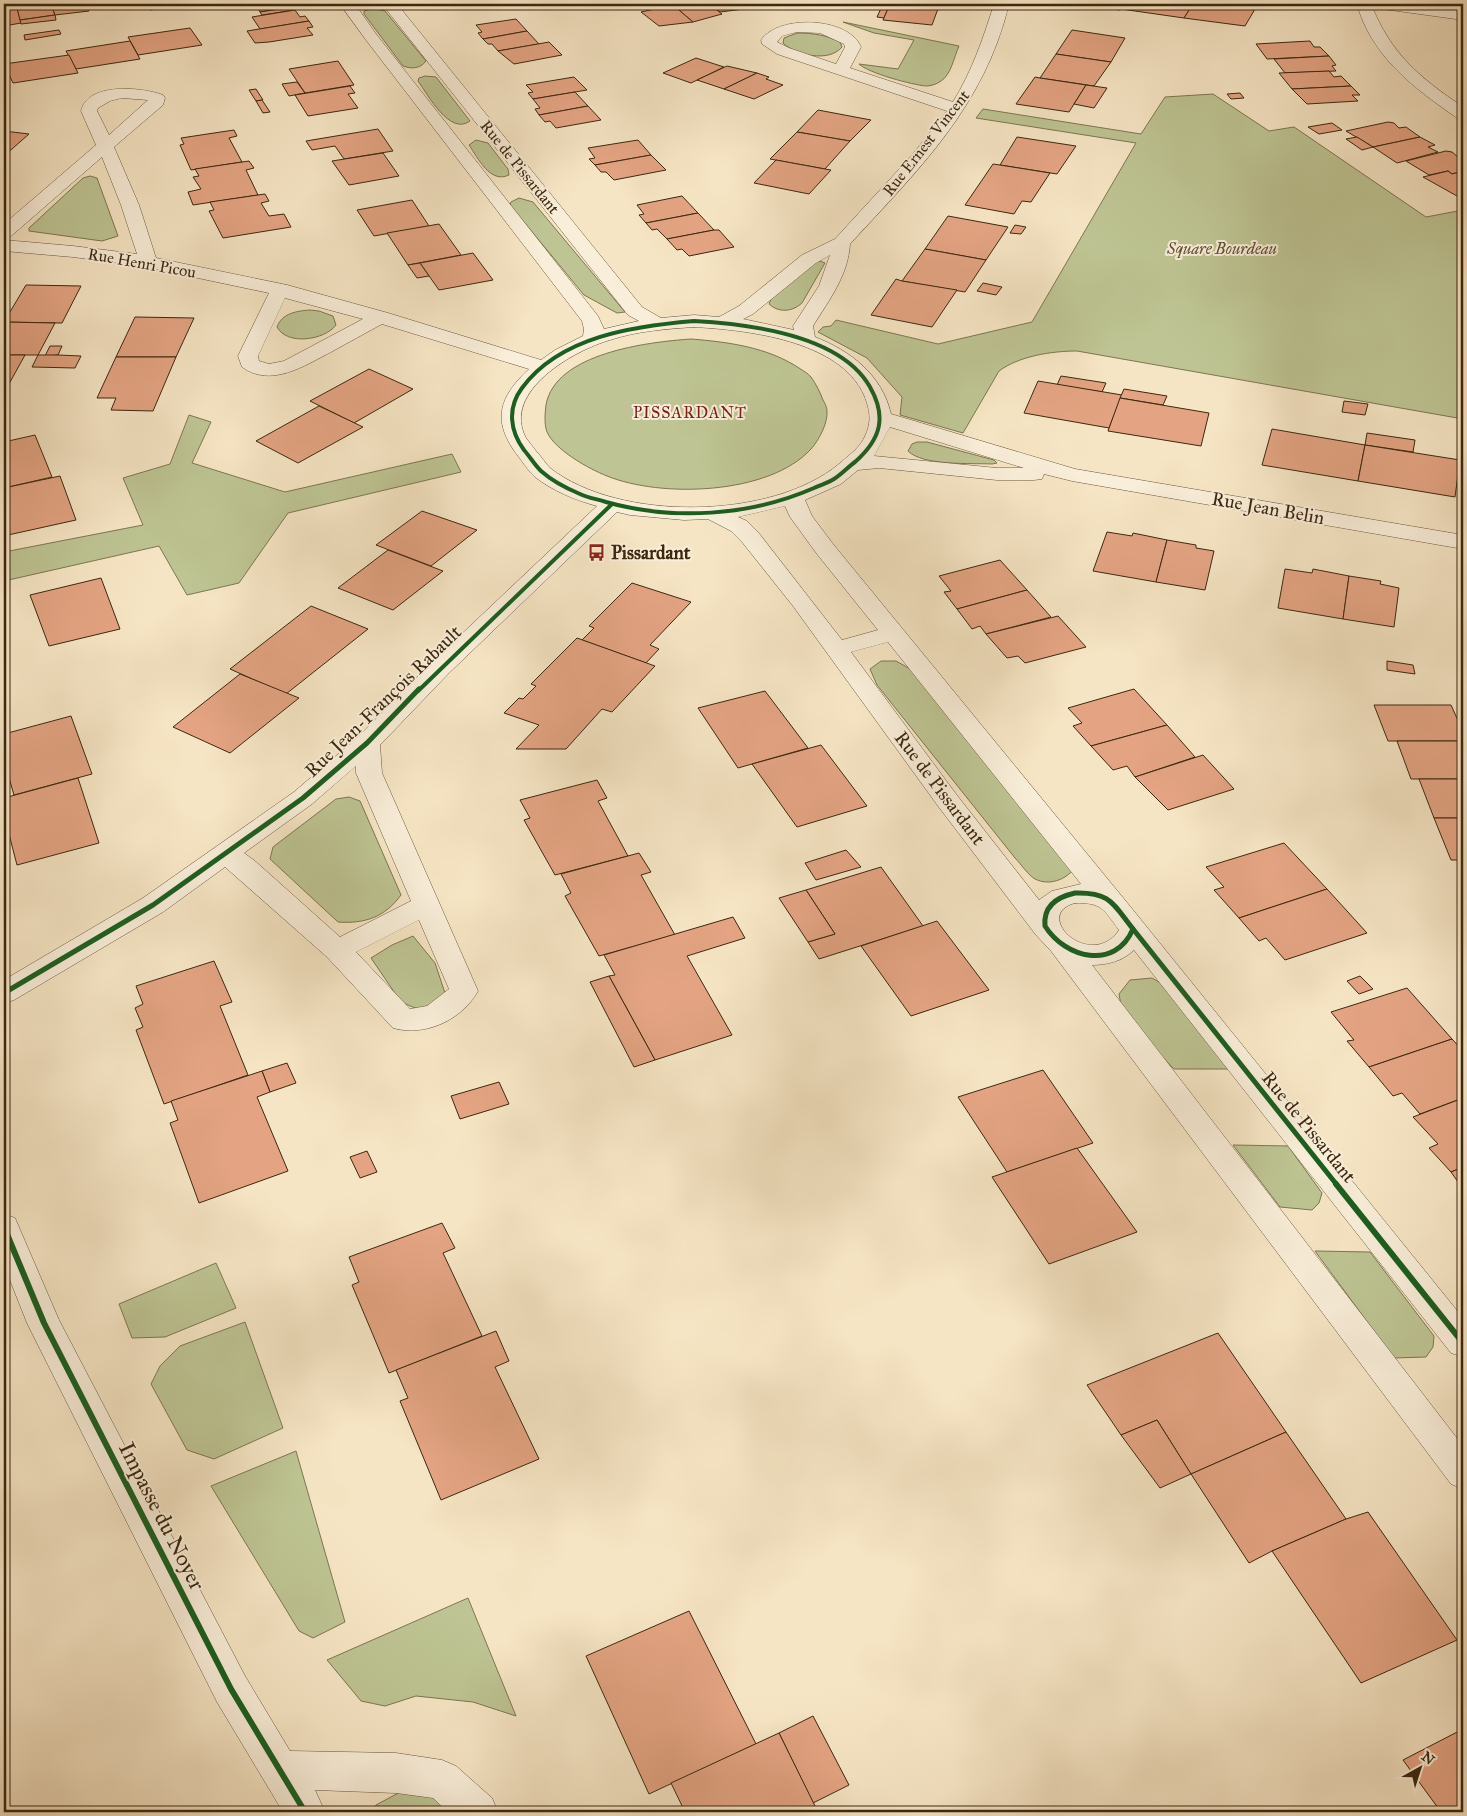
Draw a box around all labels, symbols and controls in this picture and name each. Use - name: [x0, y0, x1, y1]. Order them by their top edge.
- street label: Rue Ernest Vincent: [879, 86, 973, 200]
- street label: Rue de Pissardant: [476, 116, 564, 218]
- park label: Square Bourdeau: [1166, 239, 1277, 258]
- street label: Rue Henri Picou: [86, 244, 198, 282]
- district label: PISSARDANT: [633, 403, 747, 422]
- street label: Rue Jean Belin: [1210, 487, 1326, 530]
- place label: Pissardant: [611, 541, 691, 564]
- bus stop icon: Pissardant: [587, 542, 607, 562]
- street label: Rue Jean-François Rabault: [300, 620, 467, 782]
- street label: Rue de Pissardant: [890, 727, 990, 850]
- street label: Rue de Pissardant: [1257, 1067, 1361, 1187]
- street label: Impasse du Noyer: [113, 1437, 211, 1595]
- north arrow: [1394, 1744, 1444, 1794]
- text: N: [1418, 1748, 1438, 1769]

